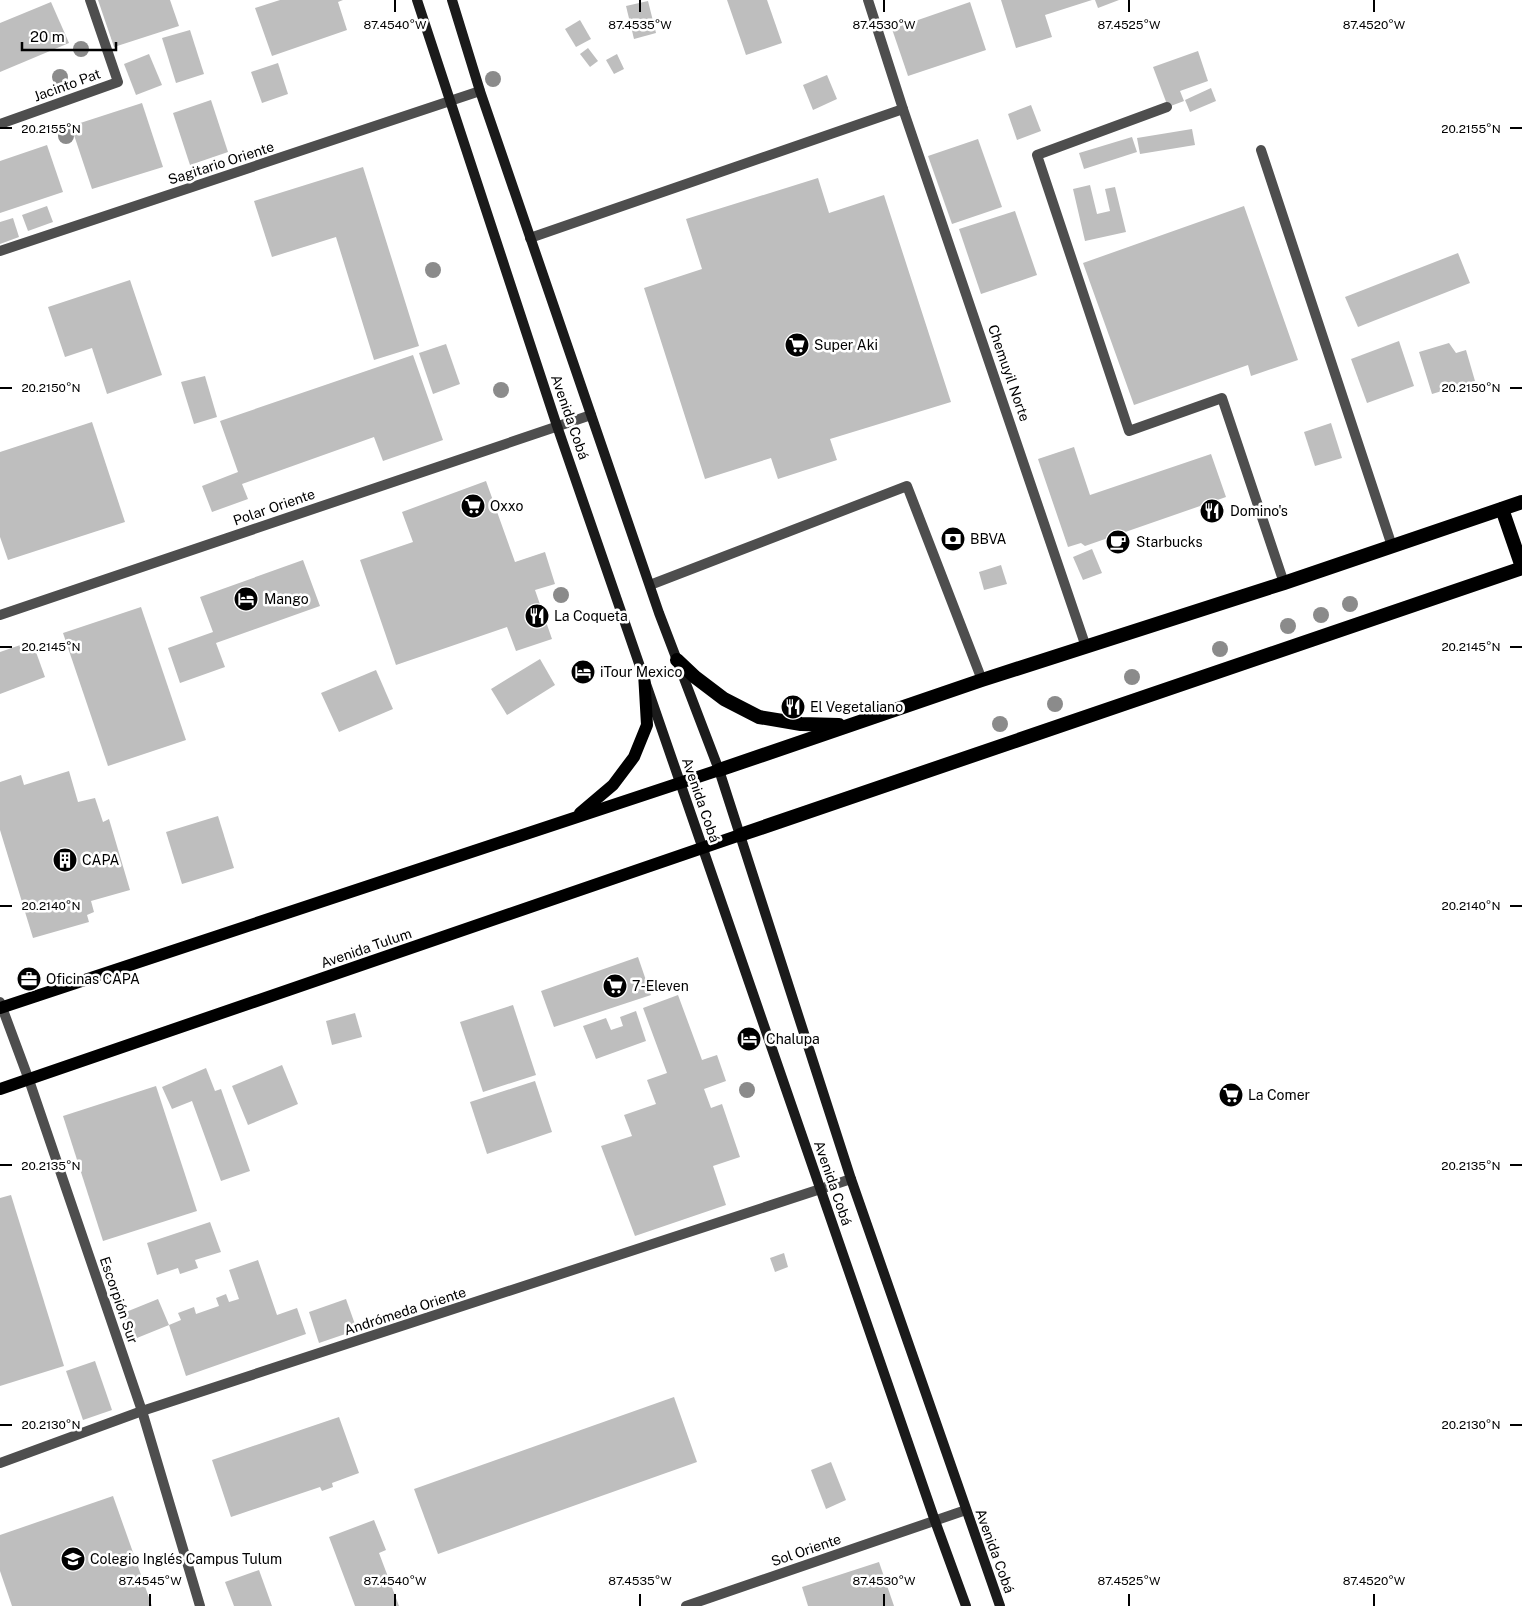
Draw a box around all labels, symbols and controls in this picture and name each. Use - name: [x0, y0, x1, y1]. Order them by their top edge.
- text: 87.4540°W: [364, 18, 427, 32]
- text: 87.4535°W: [608, 18, 672, 32]
- text: 87.4530°W: [853, 18, 916, 32]
- text: 87.4525°W: [1098, 18, 1161, 32]
- text: 87.4520°W: [1343, 18, 1406, 32]
- scale bar: [22, 20, 116, 52]
- text: 20 m: [30, 28, 65, 45]
- street label: Jacinto Pat: [31, 65, 103, 105]
- text: 20.2155°N: [21, 122, 81, 136]
- text: 20.2155°N: [1441, 122, 1501, 136]
- street label: Sagitario Oriente: [166, 138, 276, 188]
- street label: Chemuyil Norte: [985, 322, 1033, 424]
- supermarket icon: Super Aki: [784, 332, 810, 358]
- place label: Super Aki: [814, 337, 878, 353]
- street label: Avenida Cobá: [548, 373, 592, 461]
- text: 20.2150°N: [21, 381, 81, 395]
- text: 20.2150°N: [1441, 381, 1501, 395]
- street label: Polar Oriente: [231, 485, 317, 528]
- supermarket icon: Oxxo: [460, 493, 486, 519]
- place label: Oxxo: [490, 498, 523, 514]
- restaurant icon: Domino's: [1199, 498, 1225, 524]
- place label: Domino's: [1230, 503, 1288, 519]
- bank icon: BBVA: [940, 526, 966, 552]
- cafe icon: Starbucks: [1105, 529, 1131, 555]
- place label: BBVA: [970, 531, 1006, 547]
- place label: Starbucks: [1136, 534, 1202, 550]
- hotel icon: Mango: [233, 586, 259, 612]
- place label: Mango: [264, 591, 309, 607]
- restaurant icon: La Coqueta: [524, 603, 550, 629]
- place label: La Coqueta: [554, 608, 628, 624]
- text: 20.2145°N: [21, 640, 81, 654]
- text: 20.2145°N: [1441, 640, 1501, 654]
- hotel icon: iTour Mexico: [570, 659, 596, 685]
- place label: iTour Mexico: [600, 664, 682, 680]
- restaurant icon: El Vegetaliano: [780, 694, 806, 720]
- place label: El Vegetaliano: [810, 699, 903, 715]
- street label: Avenida Cobá: [679, 756, 723, 844]
- building icon: CAPA: [52, 847, 78, 873]
- place label: CAPA: [82, 852, 119, 868]
- text: 20.2140°N: [22, 899, 80, 913]
- text: 20.2140°N: [1442, 899, 1500, 913]
- street label: Avenida Tulum: [318, 925, 414, 971]
- office icon: Oficinas CAPA: [16, 966, 42, 992]
- place label: Oficinas CAPA: [46, 971, 140, 987]
- supermarket icon: 7-Eleven: [602, 973, 628, 999]
- place label: 7-Eleven: [632, 978, 689, 994]
- hotel icon: Chalupa: [736, 1026, 762, 1052]
- place label: Chalupa: [766, 1031, 820, 1047]
- supermarket icon: La Comer: [1218, 1082, 1244, 1108]
- place label: La Comer: [1248, 1087, 1310, 1103]
- street label: Avenida Cobá: [811, 1139, 855, 1227]
- text: 20.2135°N: [21, 1159, 81, 1173]
- text: 20.2135°N: [1441, 1159, 1501, 1173]
- street label: Escorpión Sur: [97, 1254, 141, 1346]
- street label: Andrómeda Oriente: [342, 1284, 468, 1338]
- text: 20.2130°N: [22, 1418, 80, 1432]
- text: 20.2130°N: [1442, 1418, 1500, 1432]
- street label: Avenida Cobá: [972, 1507, 1018, 1595]
- street label: Sol Oriente: [769, 1531, 843, 1569]
- school or university icon: Colegio Inglés Campus Tulum: [60, 1546, 86, 1572]
- place label: Colegio Inglés Campus Tulum: [90, 1551, 282, 1567]
- text: 87.4545°W: [118, 1574, 182, 1588]
- text: 87.4540°W: [364, 1574, 427, 1588]
- text: 87.4535°W: [608, 1574, 672, 1588]
- text: 87.4530°W: [853, 1574, 916, 1588]
- text: 87.4525°W: [1098, 1574, 1161, 1588]
- text: 87.4520°W: [1343, 1574, 1406, 1588]

